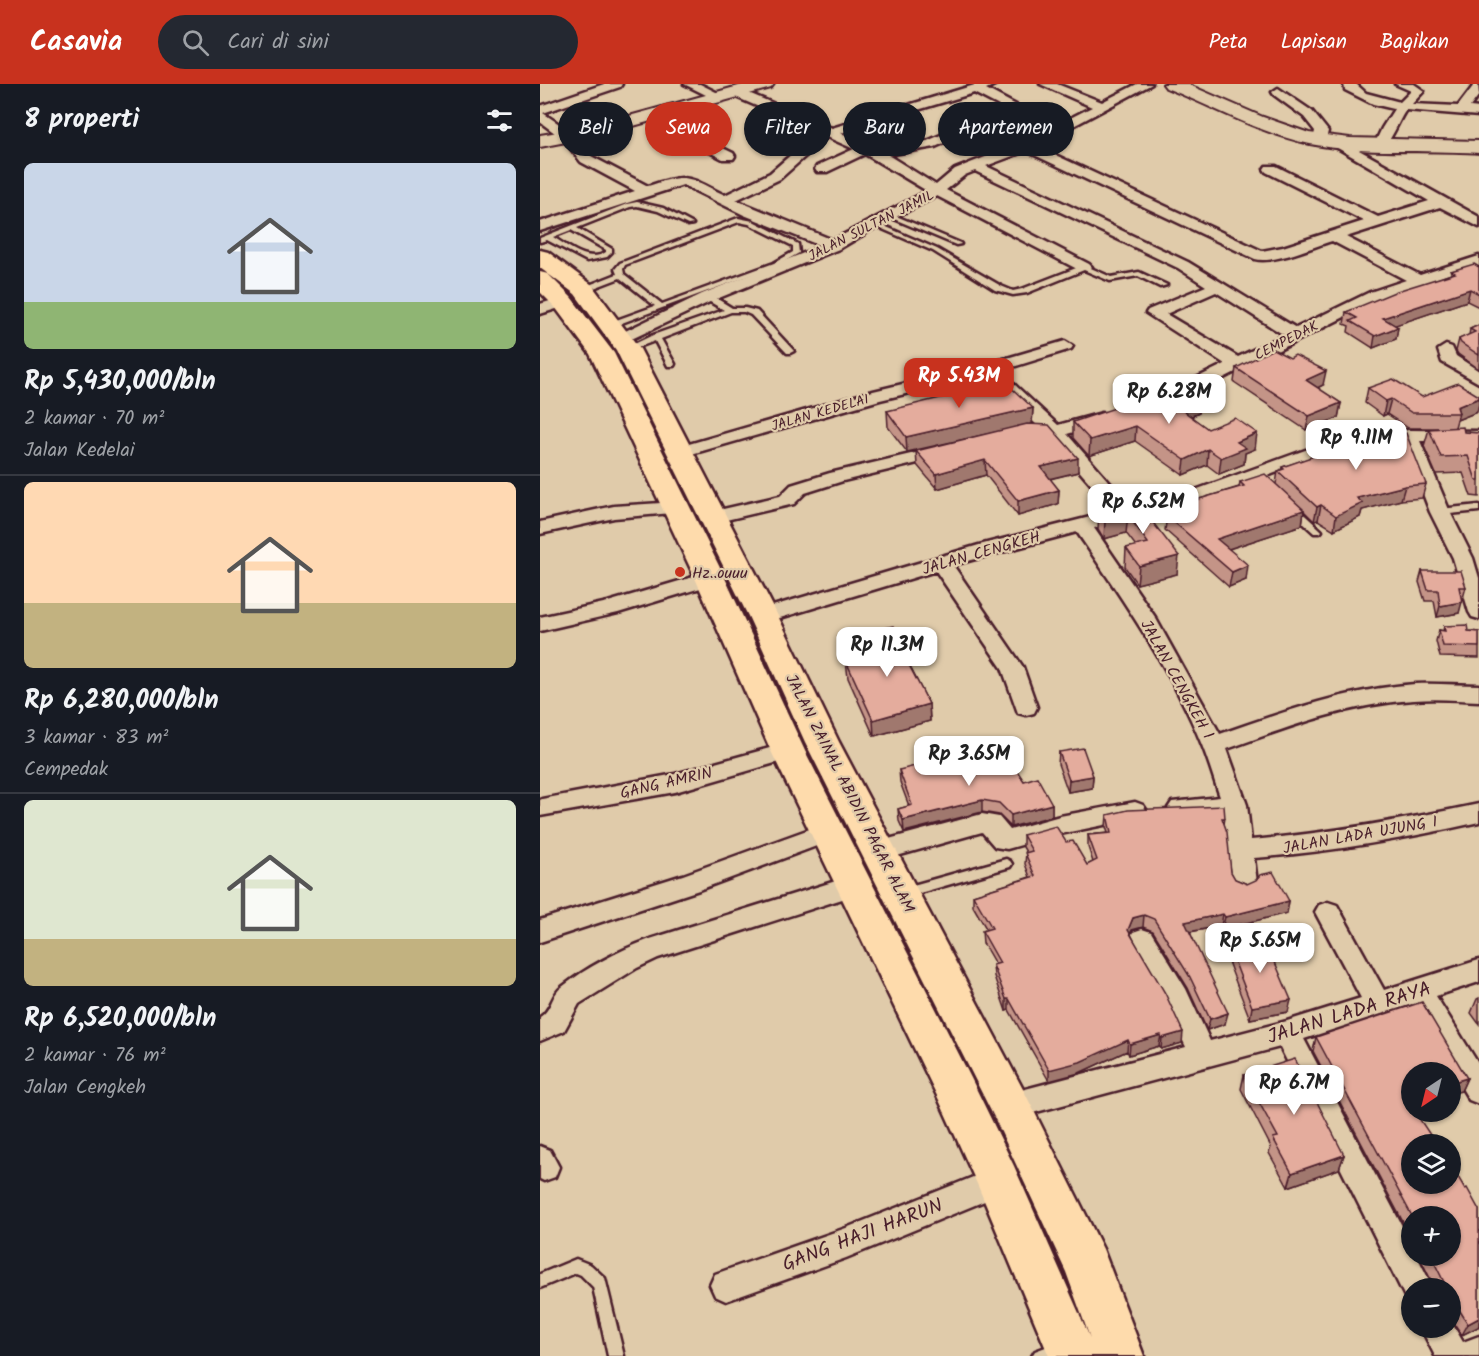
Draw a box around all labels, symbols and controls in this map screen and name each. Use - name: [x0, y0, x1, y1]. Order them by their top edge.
- search box: [158, 15, 578, 69]
- text: Casavia: [30, 20, 122, 65]
- text: Cari di sini: [227, 25, 329, 60]
- icon: search: [179, 26, 212, 59]
- text: Peta: [1209, 26, 1248, 59]
- text: Lapisan: [1281, 26, 1347, 59]
- text: Bagikan: [1380, 26, 1449, 59]
- text: 8 properti: [24, 99, 139, 141]
- chip: Beli: [558, 102, 633, 156]
- chip: Sewa: [645, 102, 732, 156]
- chip: Filter: [744, 102, 831, 156]
- chip: Baru: [843, 102, 926, 156]
- chip: Apartemen: [938, 102, 1074, 156]
- icon: filters: [483, 104, 516, 137]
- street label: JALAN SULTAN JAMIL: [805, 185, 938, 267]
- icon: home: [216, 202, 324, 310]
- street label: CEMPEDAK: [1251, 315, 1323, 366]
- pin: Rp 5.43M: [897, 358, 1021, 409]
- text: Rp 5,430,000/bln: [24, 361, 216, 403]
- text: Rp 5.43M: [918, 361, 1000, 393]
- pin: Rp 6.28M: [1107, 374, 1231, 425]
- text: Rp 6.28M: [1127, 377, 1211, 409]
- street label: JALAN KEDELAI: [769, 389, 872, 437]
- text: 2 kamar · 70 m²: [24, 403, 164, 435]
- pin: Rp 9.11M: [1294, 420, 1418, 471]
- text: Rp 9.11M: [1320, 423, 1392, 455]
- text: Jalan Kedelai: [24, 435, 135, 467]
- pin: Rp 6.52M: [1081, 484, 1205, 535]
- text: Rp 6.52M: [1102, 487, 1184, 519]
- icon: home: [216, 521, 324, 629]
- street label: JALAN CENGKEH: [919, 525, 1044, 582]
- place label: Hz..ouuu: [692, 561, 748, 586]
- marker: Hz..ouuu: [673, 565, 687, 579]
- street label: JALAN CENGKEH 1: [1133, 615, 1220, 744]
- pin: Rp 11.3M: [825, 627, 949, 678]
- text: Rp 11.3M: [850, 630, 924, 662]
- street label: JALAN ZAINAL ABIDIN PAGAR ALAM: [778, 670, 921, 918]
- text: Rp 6,280,000/bln: [24, 680, 219, 722]
- text: 3 kamar · 83 m²: [24, 722, 168, 754]
- pin: Rp 3.65M: [907, 736, 1031, 787]
- text: Rp 3.65M: [928, 739, 1010, 771]
- text: Cempedak: [24, 754, 108, 786]
- street label: GANG AMRIN: [618, 761, 715, 806]
- street label: JALAN LADA UJUNG I: [1281, 810, 1440, 861]
- icon: home: [216, 839, 324, 947]
- pin: Rp 5.65M: [1198, 923, 1322, 974]
- text: Rp 5.65M: [1219, 926, 1301, 958]
- street label: JALAN LADA RAYA: [1264, 974, 1435, 1054]
- text: Rp 6,520,000/bln: [24, 998, 216, 1040]
- text: 2 kamar · 76 m²: [24, 1040, 166, 1072]
- north arrow: [1401, 1062, 1461, 1122]
- map controls: [1401, 1062, 1461, 1338]
- pin: Rp 6.7M: [1239, 1065, 1349, 1116]
- text: Rp 6.7M: [1259, 1068, 1329, 1100]
- text: Jalan Cengkeh: [24, 1072, 146, 1104]
- button: layers: [1401, 1134, 1461, 1194]
- street label: GANG HAJI HARUN: [778, 1190, 948, 1281]
- button: +: [1401, 1206, 1461, 1266]
- button: −: [1401, 1278, 1461, 1338]

